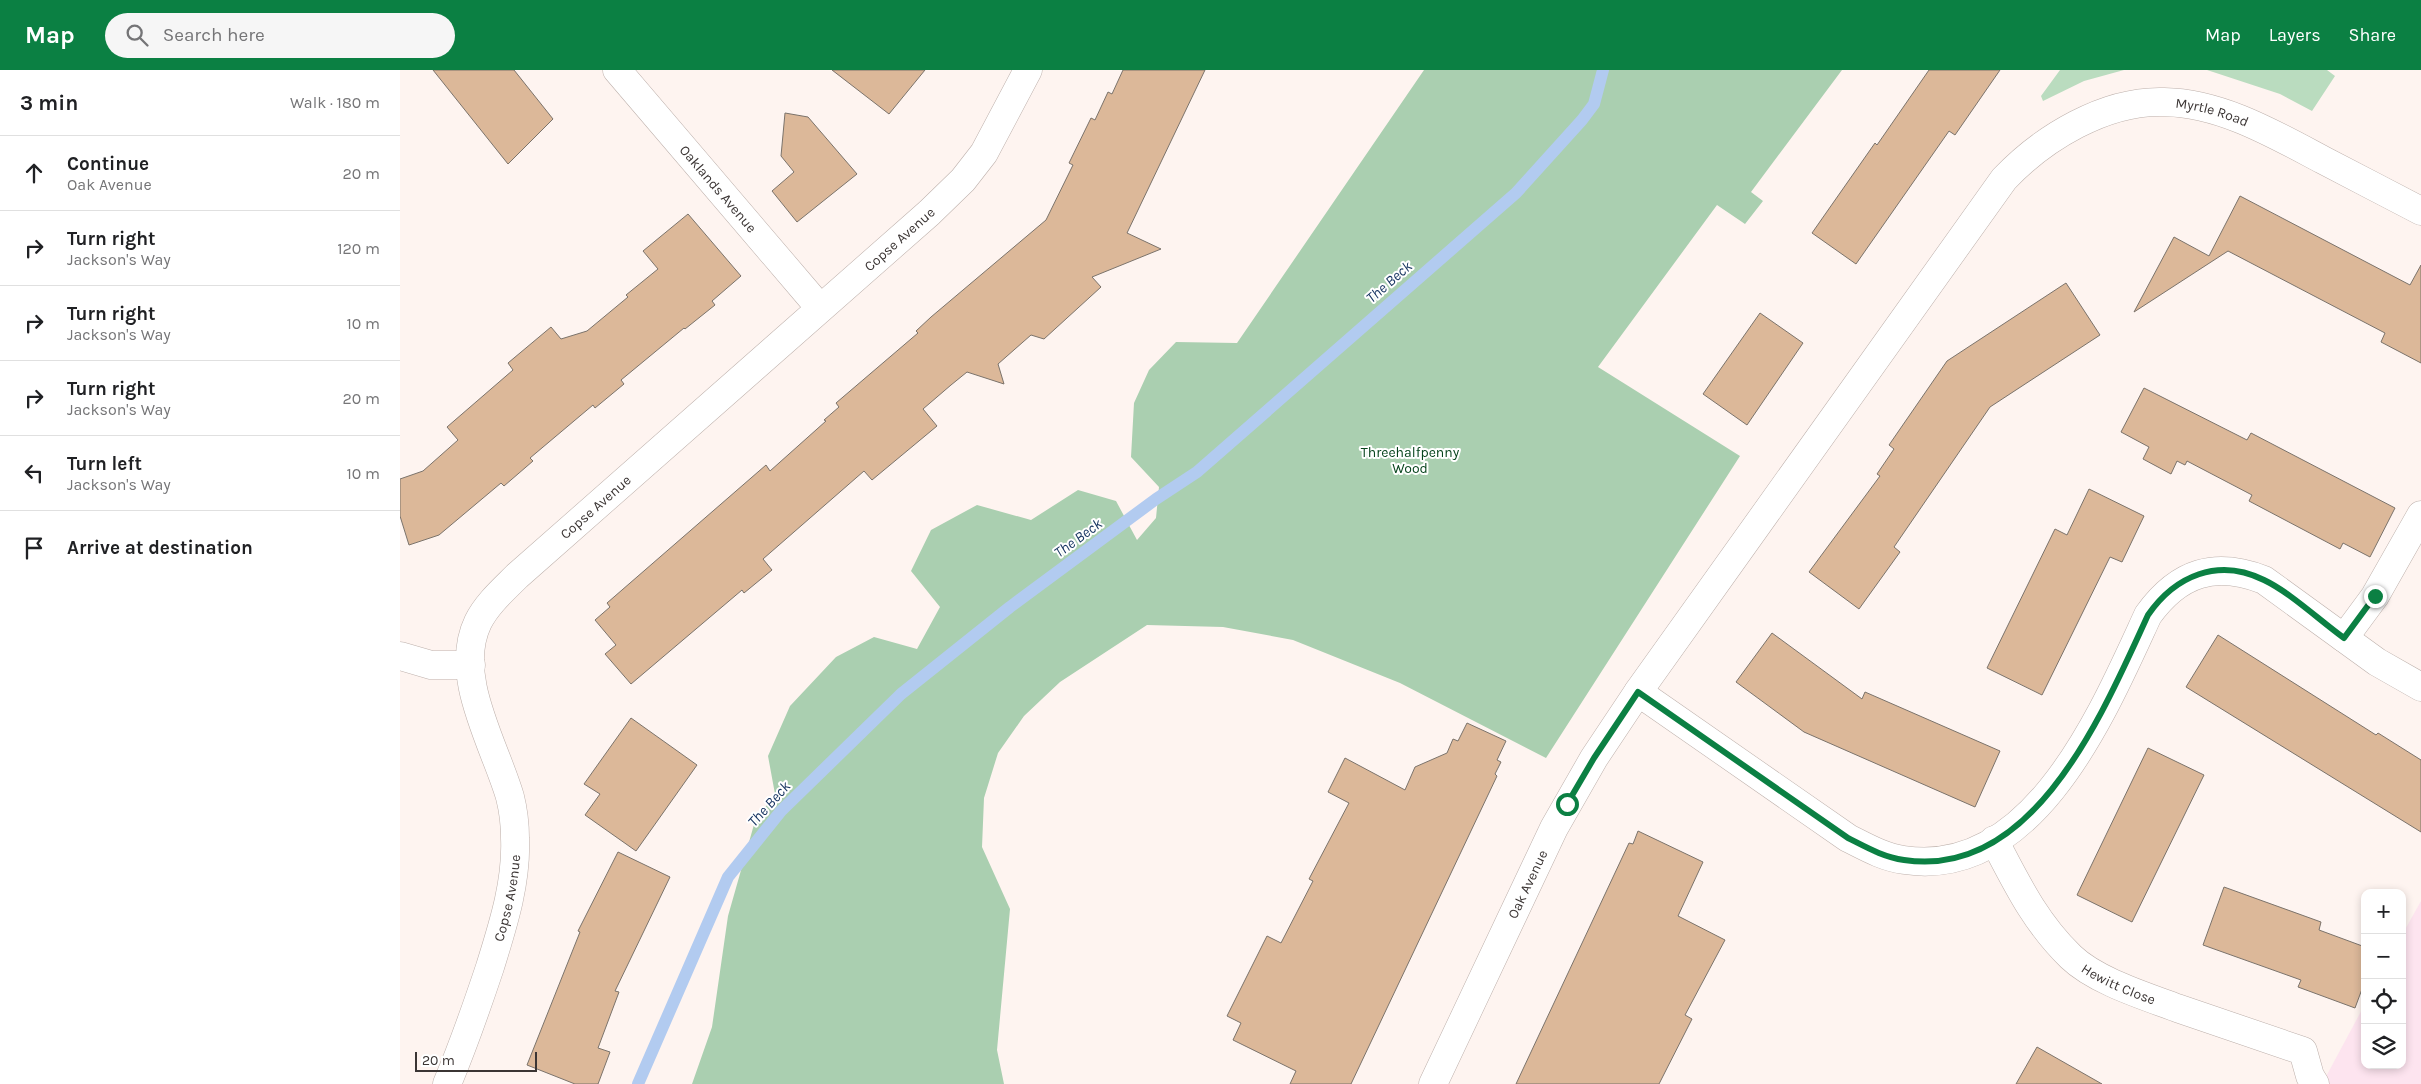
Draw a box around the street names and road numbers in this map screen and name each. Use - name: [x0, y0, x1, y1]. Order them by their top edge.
- street label: Myrtle Road: [2175, 95, 2251, 131]
- street label: Oaklands Avenue: [676, 142, 760, 236]
- street label: Copse Avenue: [861, 204, 939, 275]
- street label: Copse Avenue: [557, 472, 635, 543]
- street label: Oak Avenue: [1504, 847, 1551, 922]
- street label: Copse Avenue: [490, 854, 524, 944]
- street label: Hewitt Close: [2078, 960, 2158, 1008]

